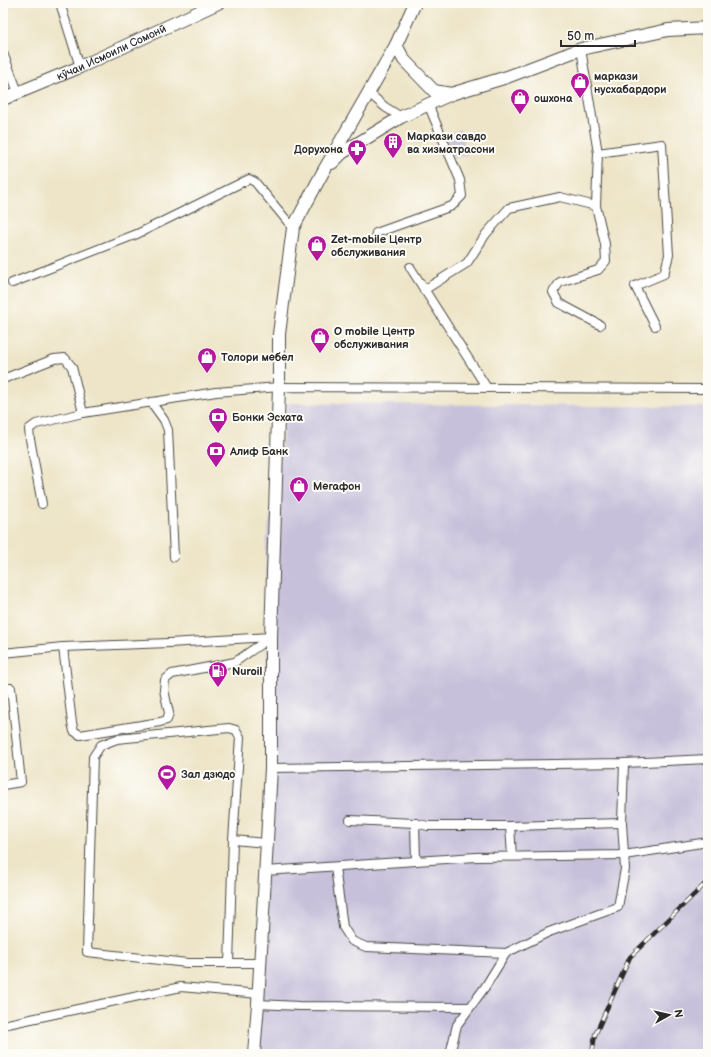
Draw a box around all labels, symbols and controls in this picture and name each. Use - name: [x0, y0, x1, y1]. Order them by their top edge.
- street label: кӯчаи Исмоили Сомонӣ: [55, 22, 168, 83]
- scale bar: [561, 22, 635, 48]
- text: 50 m: [567, 29, 594, 44]
- place label: маркази нусхабардори: [594, 70, 667, 96]
- shop icon: маркази нусхабардори: [569, 71, 591, 99]
- shop icon: ошхона: [509, 87, 531, 115]
- place label: ошхона: [534, 92, 573, 105]
- place label: Маркази савдо ва хизматрасони: [407, 130, 495, 156]
- building icon: Маркази савдо ва хизматрасони: [382, 131, 404, 159]
- pharmacy icon: Дорухона: [346, 138, 368, 166]
- place label: Дорухона: [294, 143, 344, 156]
- place label: Zet-mobile Центр обслуживания: [331, 233, 422, 259]
- shop icon: Zet-mobile Центр обслуживания: [306, 234, 328, 262]
- place label: O mobile Центр обслуживания: [334, 325, 415, 351]
- shop icon: O mobile Центр обслуживания: [309, 326, 331, 354]
- shop icon: Толори мебел: [196, 346, 218, 374]
- place label: Толори мебел: [221, 351, 294, 364]
- bank icon: Бонки Эсхата: [207, 406, 229, 434]
- place label: Бонки Эсхата: [232, 411, 303, 424]
- bank icon: Алиф Банк: [205, 440, 227, 468]
- place label: Алиф Банк: [229, 445, 288, 458]
- shop icon: Мегафон: [288, 475, 310, 503]
- place label: Мегафон: [313, 480, 361, 493]
- fuel station icon: Nuroil: [207, 660, 229, 688]
- place label: Nuroil: [232, 665, 263, 678]
- sports icon: Зал дзюдо: [156, 763, 178, 791]
- place label: Зал дзюдо: [181, 768, 235, 781]
- north arrow: [649, 995, 689, 1035]
- text: N: [671, 1009, 685, 1019]

